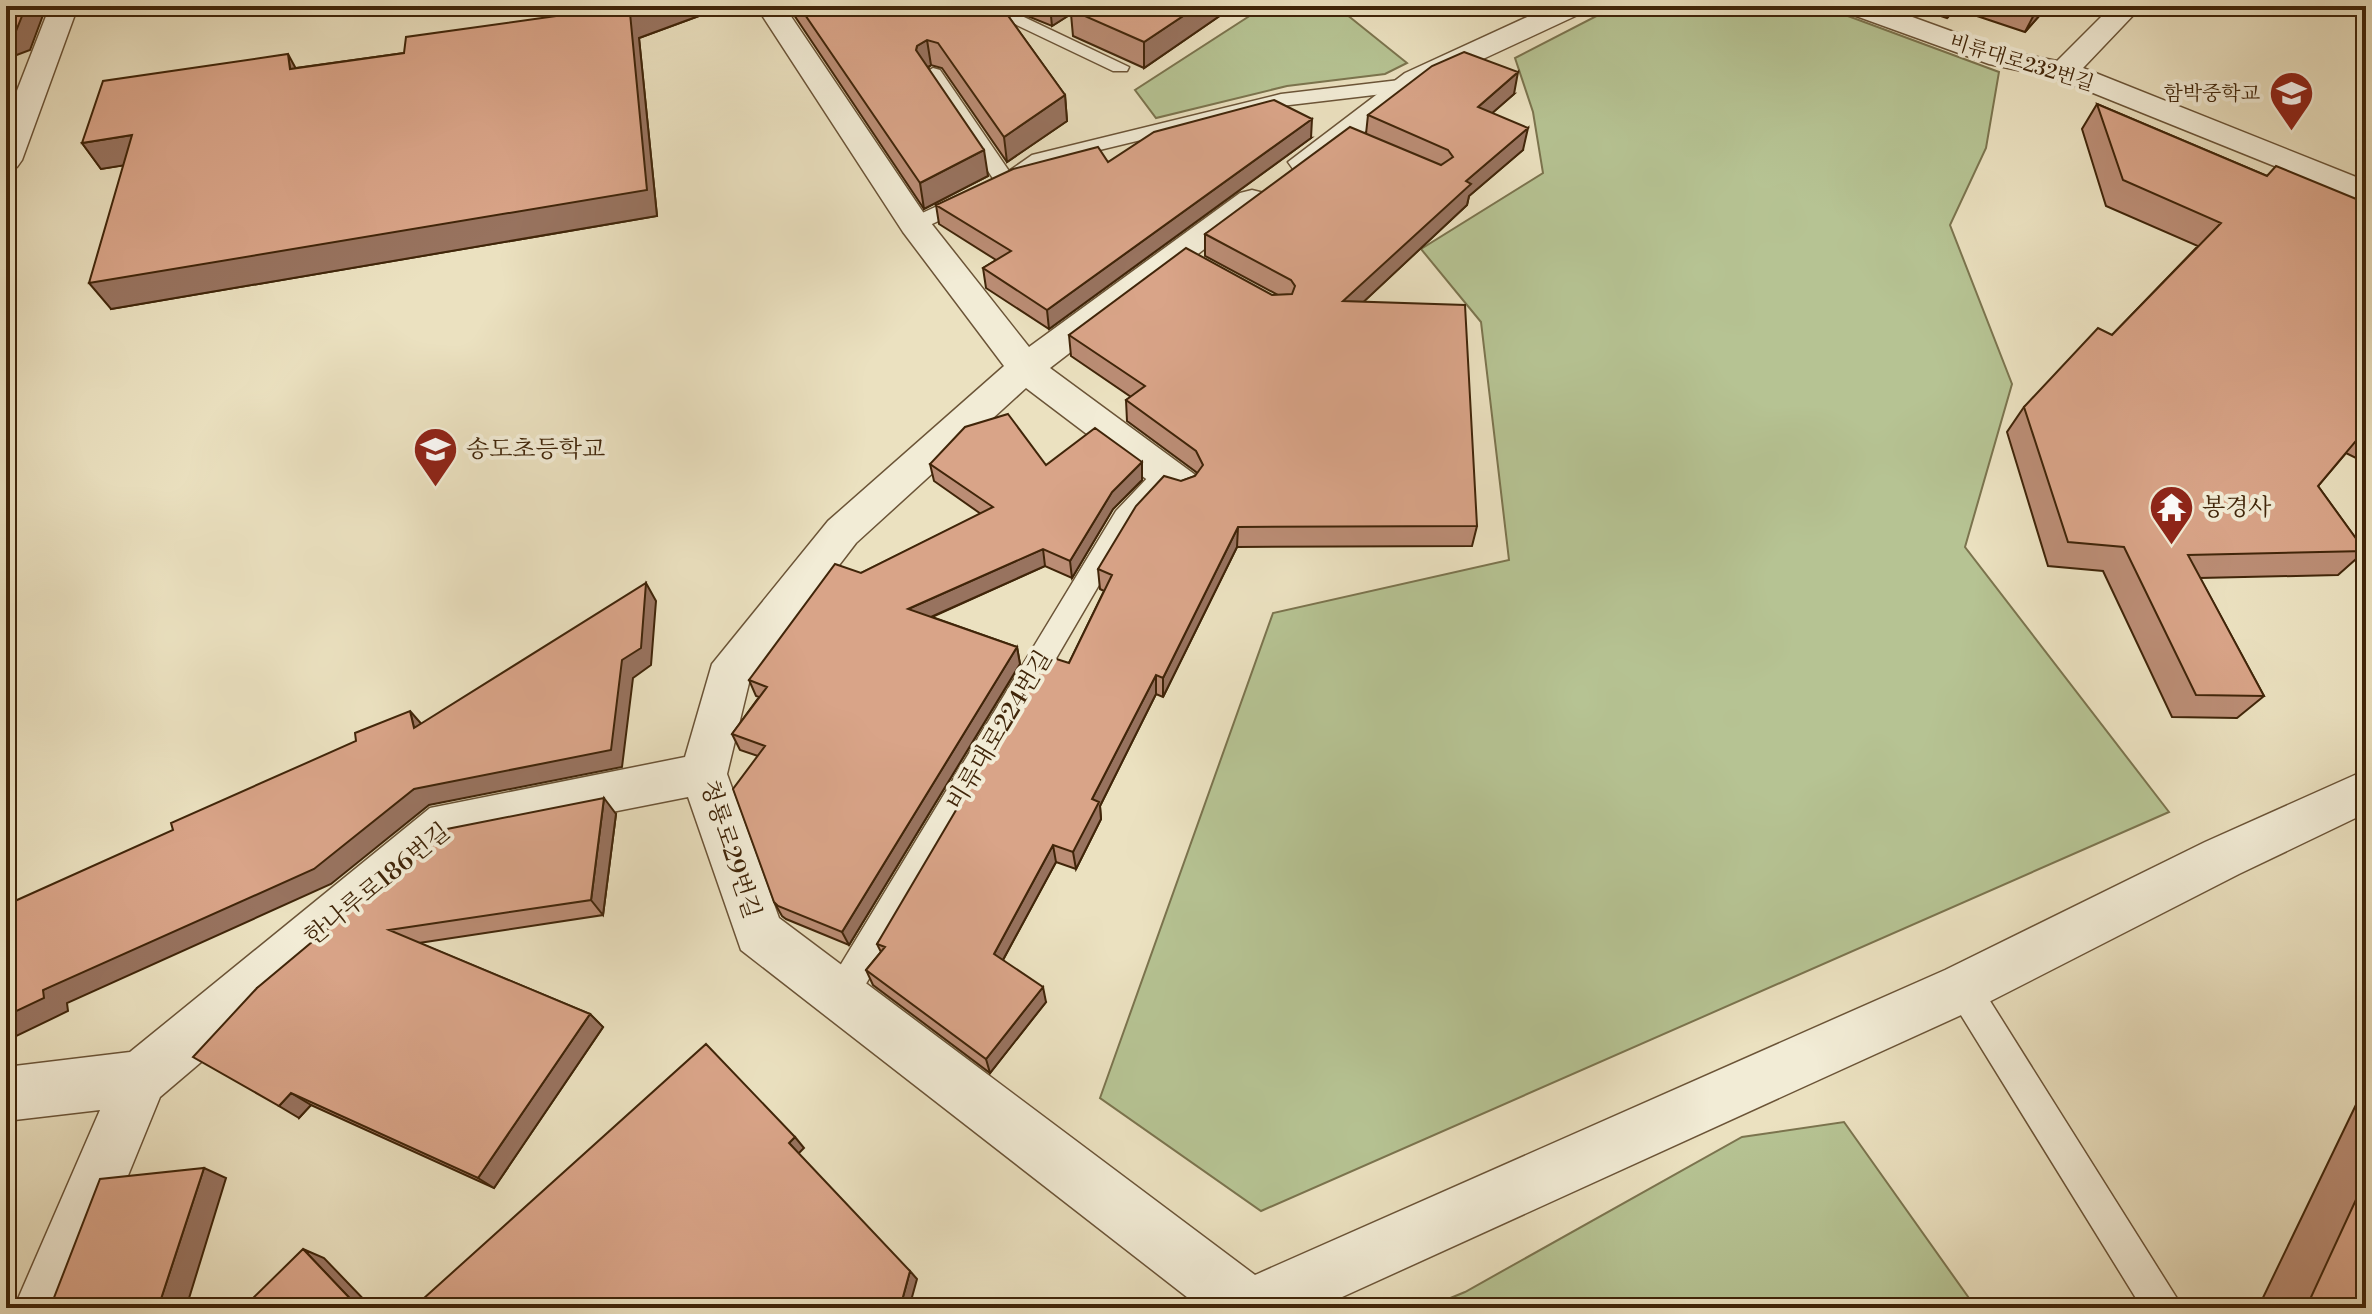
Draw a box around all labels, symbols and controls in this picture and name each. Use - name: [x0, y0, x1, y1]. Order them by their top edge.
- street label: 비류대로232번길: [1946, 30, 2097, 97]
- school or university icon: 함박중학교: [2267, 69, 2315, 132]
- place label: 함박중학교: [2163, 82, 2261, 107]
- school or university icon: 송도초등학교: [411, 425, 459, 488]
- place label: 송도초등학교: [466, 435, 605, 465]
- temple icon: 봉경사: [2147, 483, 2195, 546]
- place label: 봉경사: [2202, 493, 2272, 523]
- street label: 비류대로224번길: [940, 645, 1059, 816]
- street label: 청룡로29번길: [694, 776, 767, 922]
- street label: 한나루로186번길: [299, 817, 456, 953]

